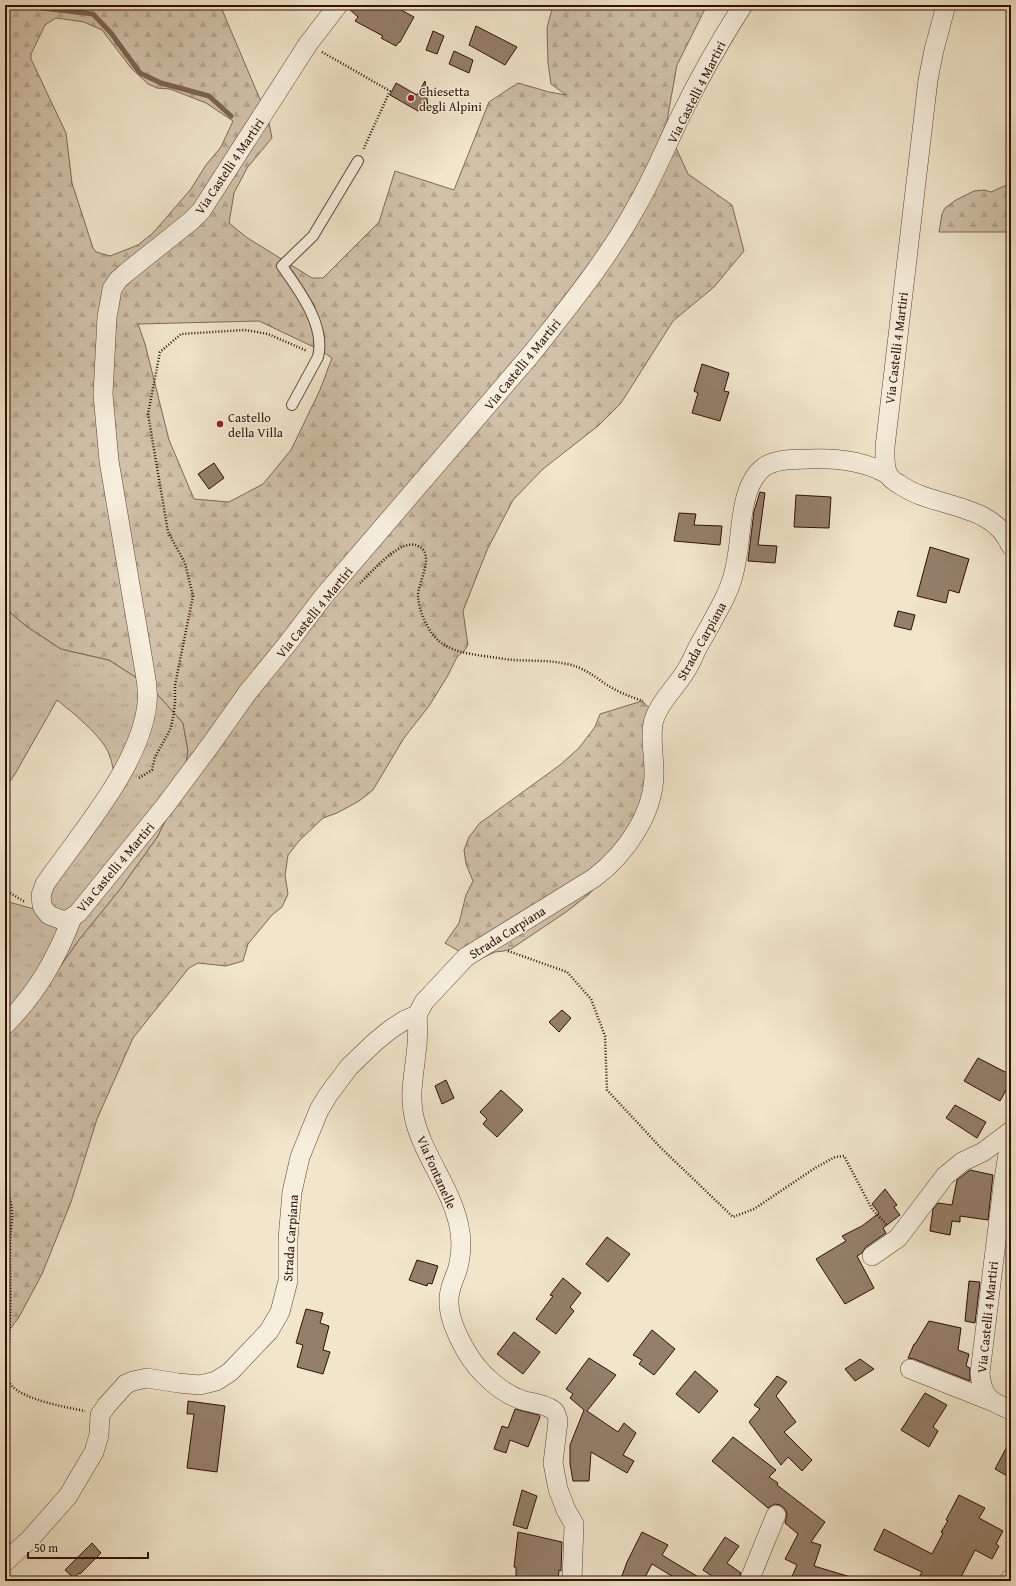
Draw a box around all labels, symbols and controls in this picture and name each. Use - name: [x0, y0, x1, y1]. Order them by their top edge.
- street label: Via Castelli 4 Martiri: [662, 37, 731, 147]
- place label: Chiesetta degli Alpini: [419, 82, 482, 116]
- marker: Chiesetta degli Alpini: [406, 93, 416, 103]
- street label: Via Castelli 4 Martiri: [190, 114, 269, 218]
- street label: Via Castelli 4 Martiri: [880, 291, 913, 405]
- street label: Via Castelli 4 Martiri: [480, 314, 565, 414]
- place label: Castello della Villa: [228, 408, 284, 442]
- marker: Castello della Villa: [215, 419, 225, 429]
- street label: Via Castelli 4 Martiri: [272, 562, 357, 662]
- street label: Strada Carpiana: [672, 598, 731, 684]
- street label: Via Castelli 4 Martiri: [72, 818, 159, 917]
- street label: Strada Carpiana: [465, 901, 550, 964]
- street label: Via Fontanelle: [412, 1132, 461, 1212]
- street label: Strada Carpiana: [278, 1193, 303, 1282]
- street label: Via Castelli 4 Martiri: [972, 1260, 1003, 1374]
- scale bar: [28, 1534, 148, 1560]
- text: 50 m: [34, 1539, 58, 1556]

